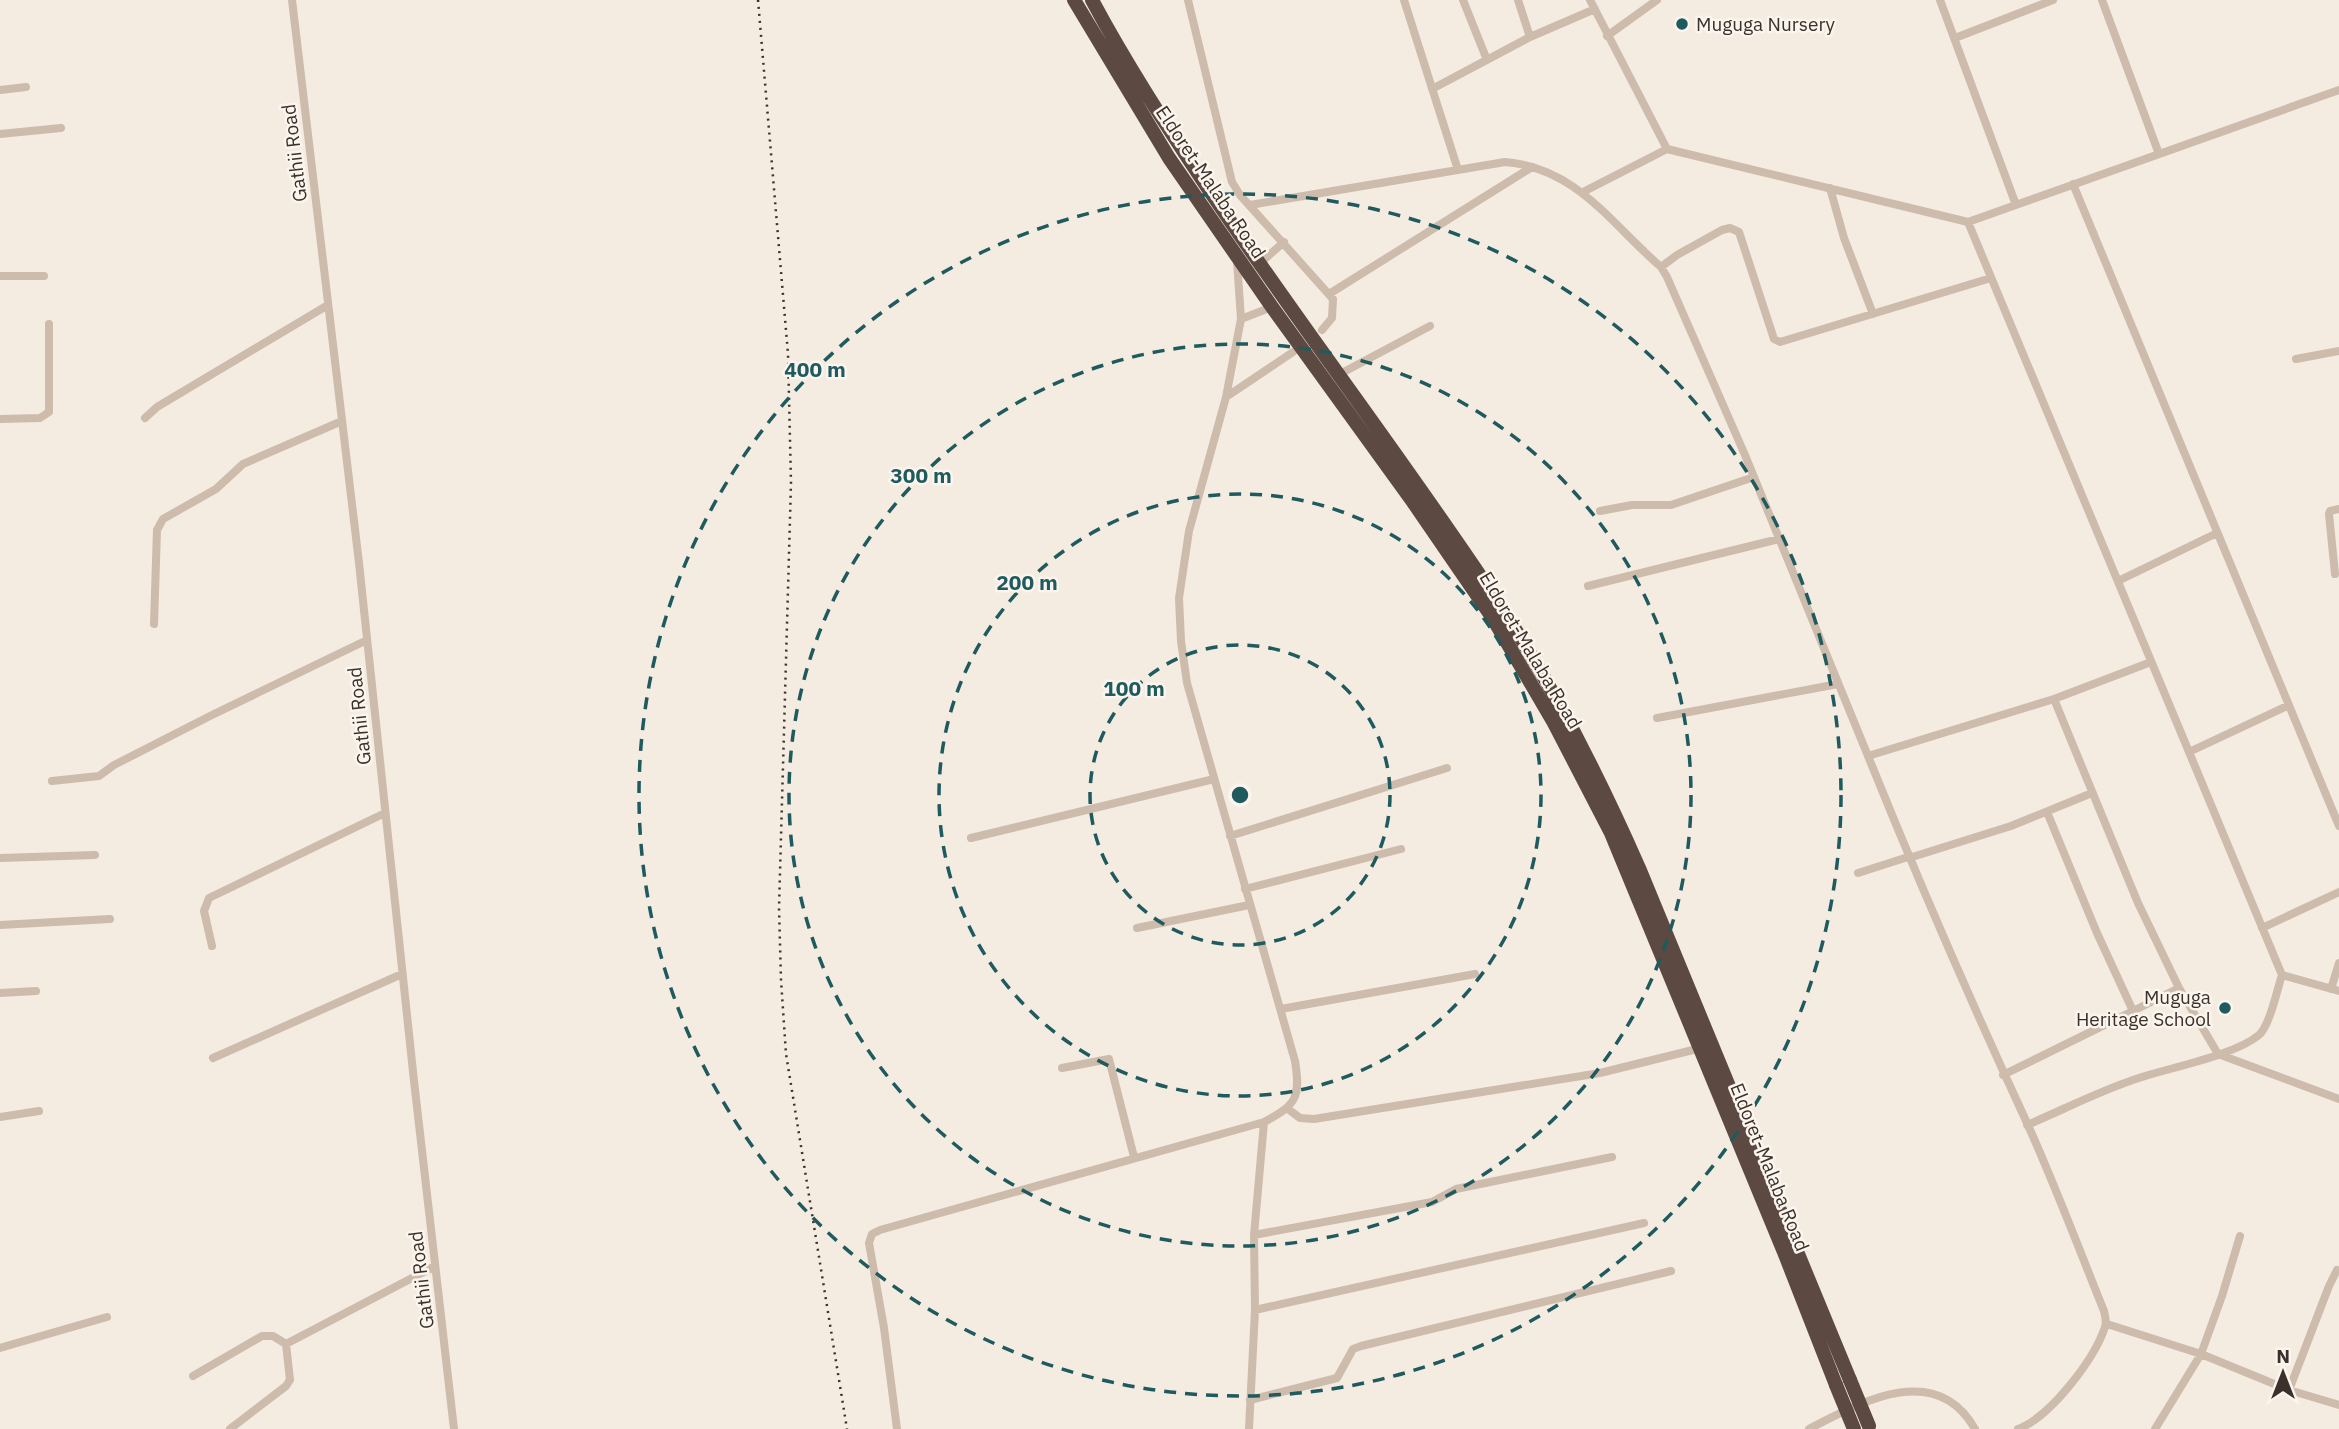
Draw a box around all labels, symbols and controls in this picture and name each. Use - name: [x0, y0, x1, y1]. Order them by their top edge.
- place label: Muguga Nursery: [1696, 12, 1836, 36]
- marker: Muguga Nursery: [1674, 16, 1690, 32]
- street label: Eldoret-Malaba Road: [1151, 101, 1271, 263]
- street label: Gathii Road: [276, 103, 312, 203]
- text: 400 m: [784, 355, 846, 383]
- text: 300 m: [890, 461, 952, 489]
- street label: Eldoret-Malaba Road: [1475, 567, 1587, 733]
- text: 200 m: [996, 568, 1058, 596]
- street label: Gathii Road: [342, 666, 376, 766]
- text: 100 m: [1103, 674, 1165, 702]
- centre of rings: [1228, 783, 1252, 807]
- place label: Muguga Heritage School: [2076, 985, 2211, 1031]
- marker: Muguga Heritage School: [2217, 1000, 2233, 1016]
- street label: Eldoret-Malaba Road: [1725, 1079, 1815, 1255]
- street label: Gathii Road: [403, 1230, 439, 1330]
- north arrow: [2248, 1338, 2318, 1408]
- text: N: [2276, 1344, 2290, 1368]

